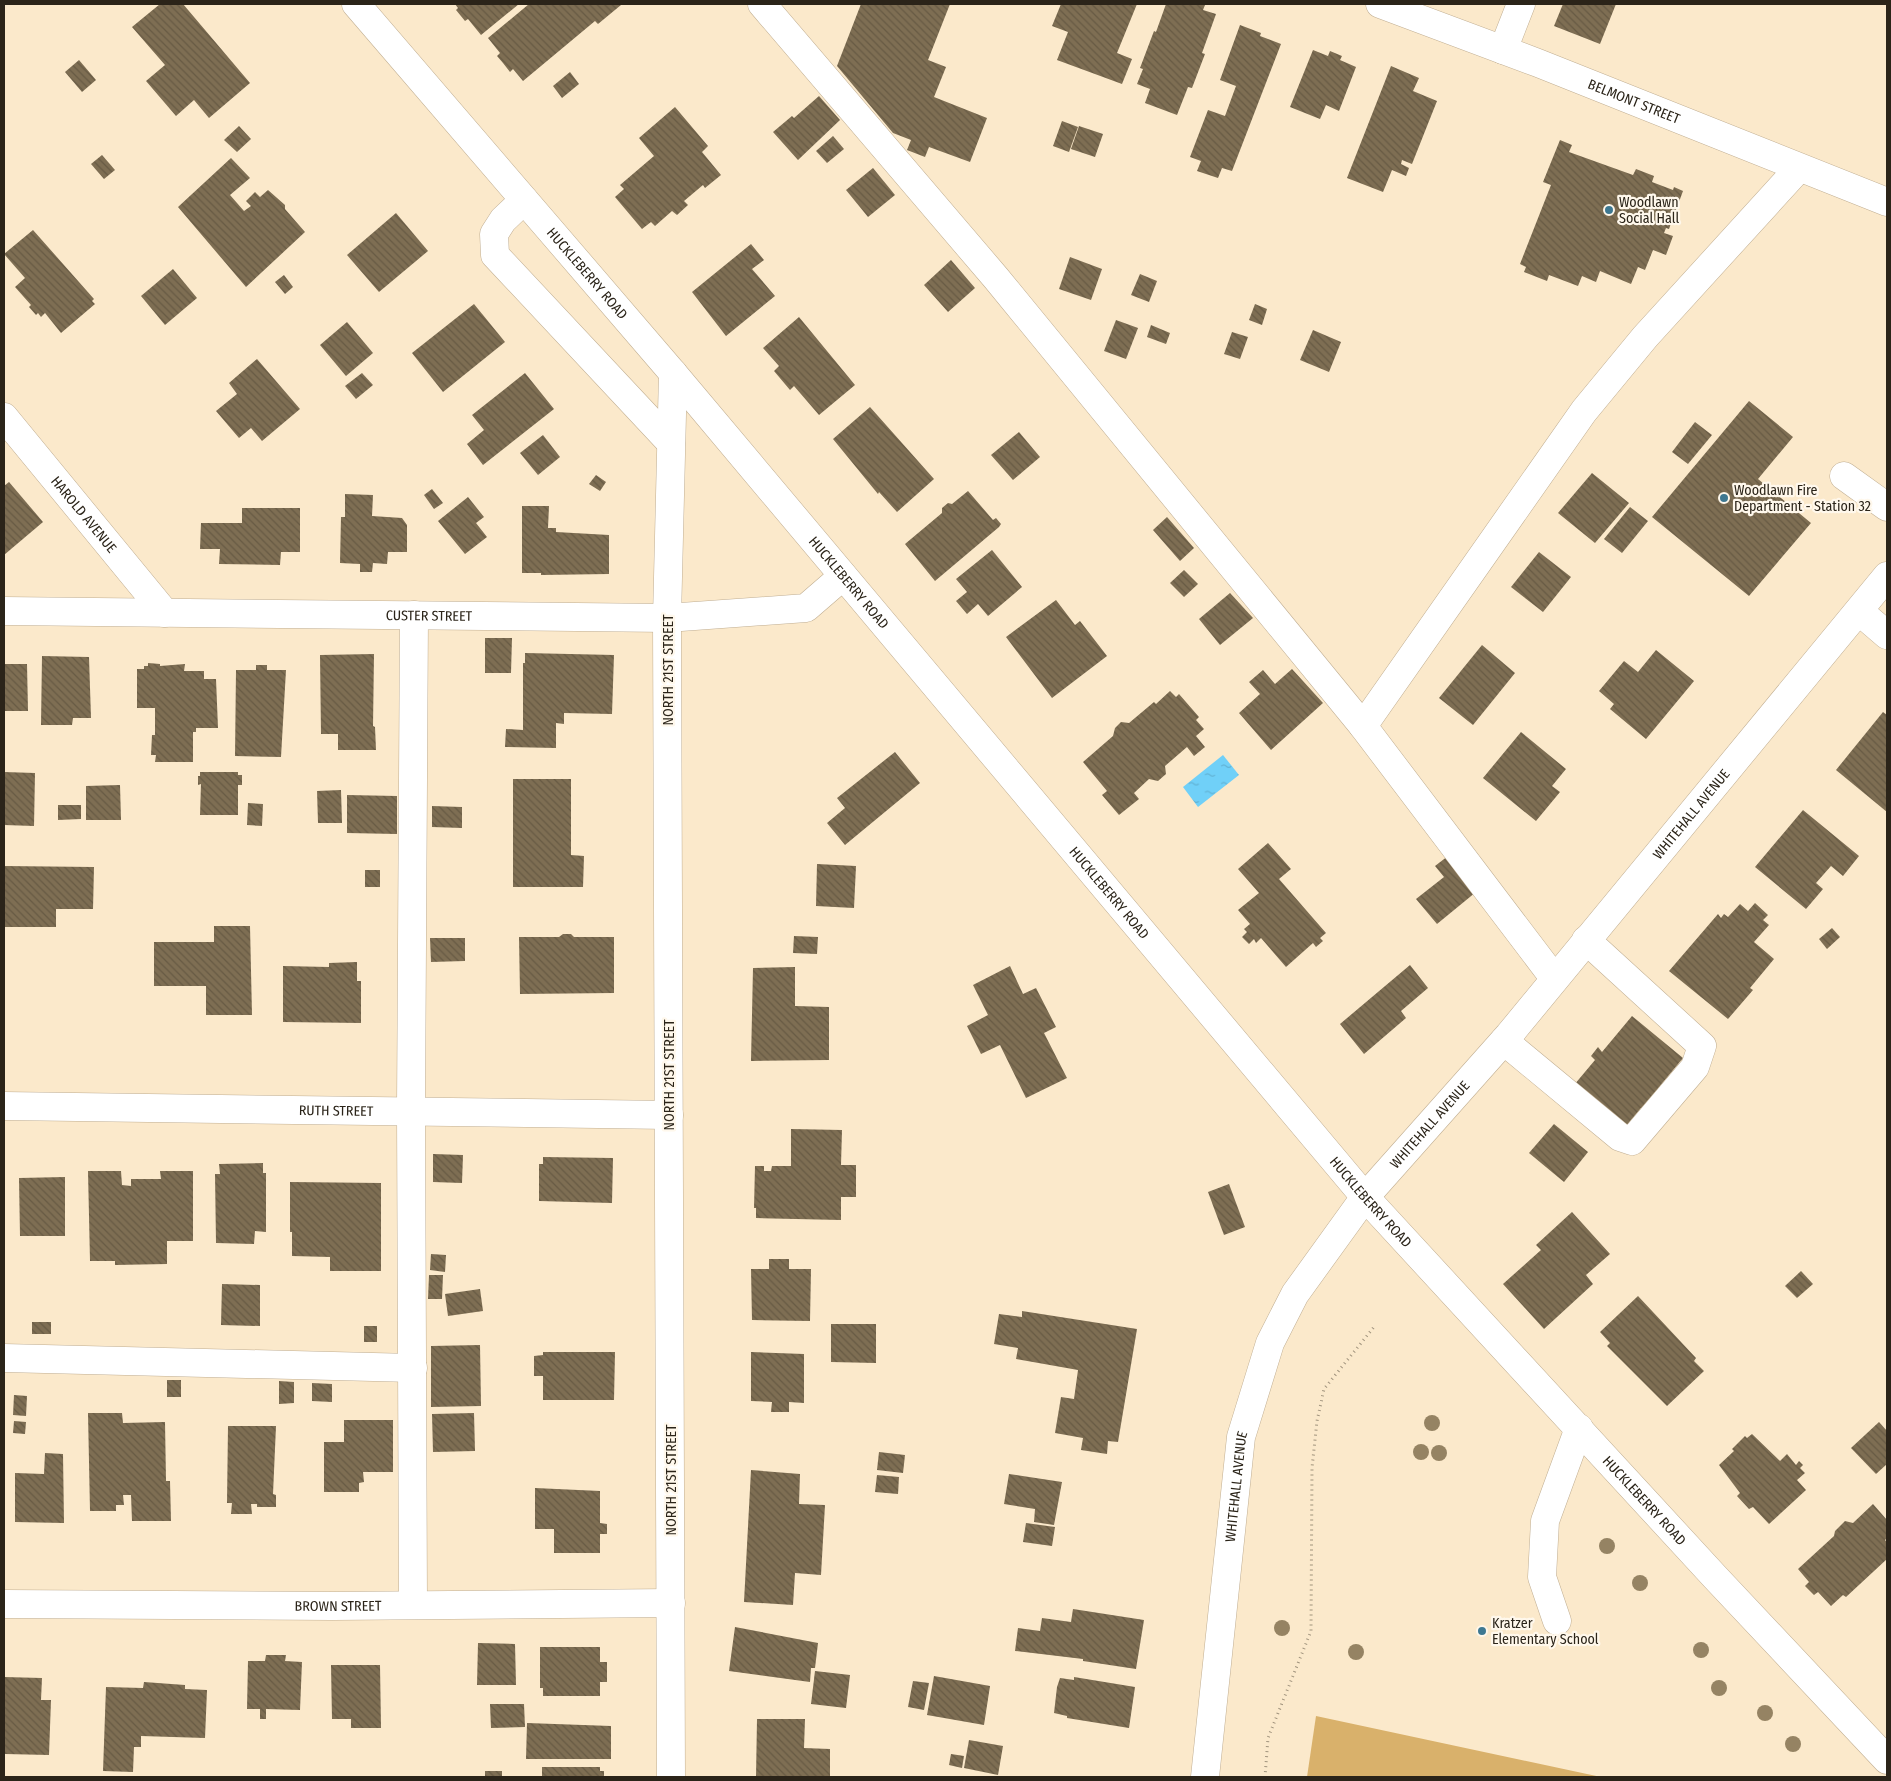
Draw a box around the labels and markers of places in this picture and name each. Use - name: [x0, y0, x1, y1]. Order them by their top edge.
- place label: Woodlawn Social Hall: [1619, 194, 1679, 227]
- marker: Woodlawn Social Hall: [1603, 204, 1615, 216]
- place label: Woodlawn Fire Department - Station 32: [1734, 482, 1871, 515]
- marker: Woodlawn Fire Department - Station 32: [1718, 492, 1730, 504]
- place label: Kratzer Elementary School: [1492, 1615, 1599, 1648]
- marker: Kratzer Elementary School: [1476, 1625, 1488, 1637]

